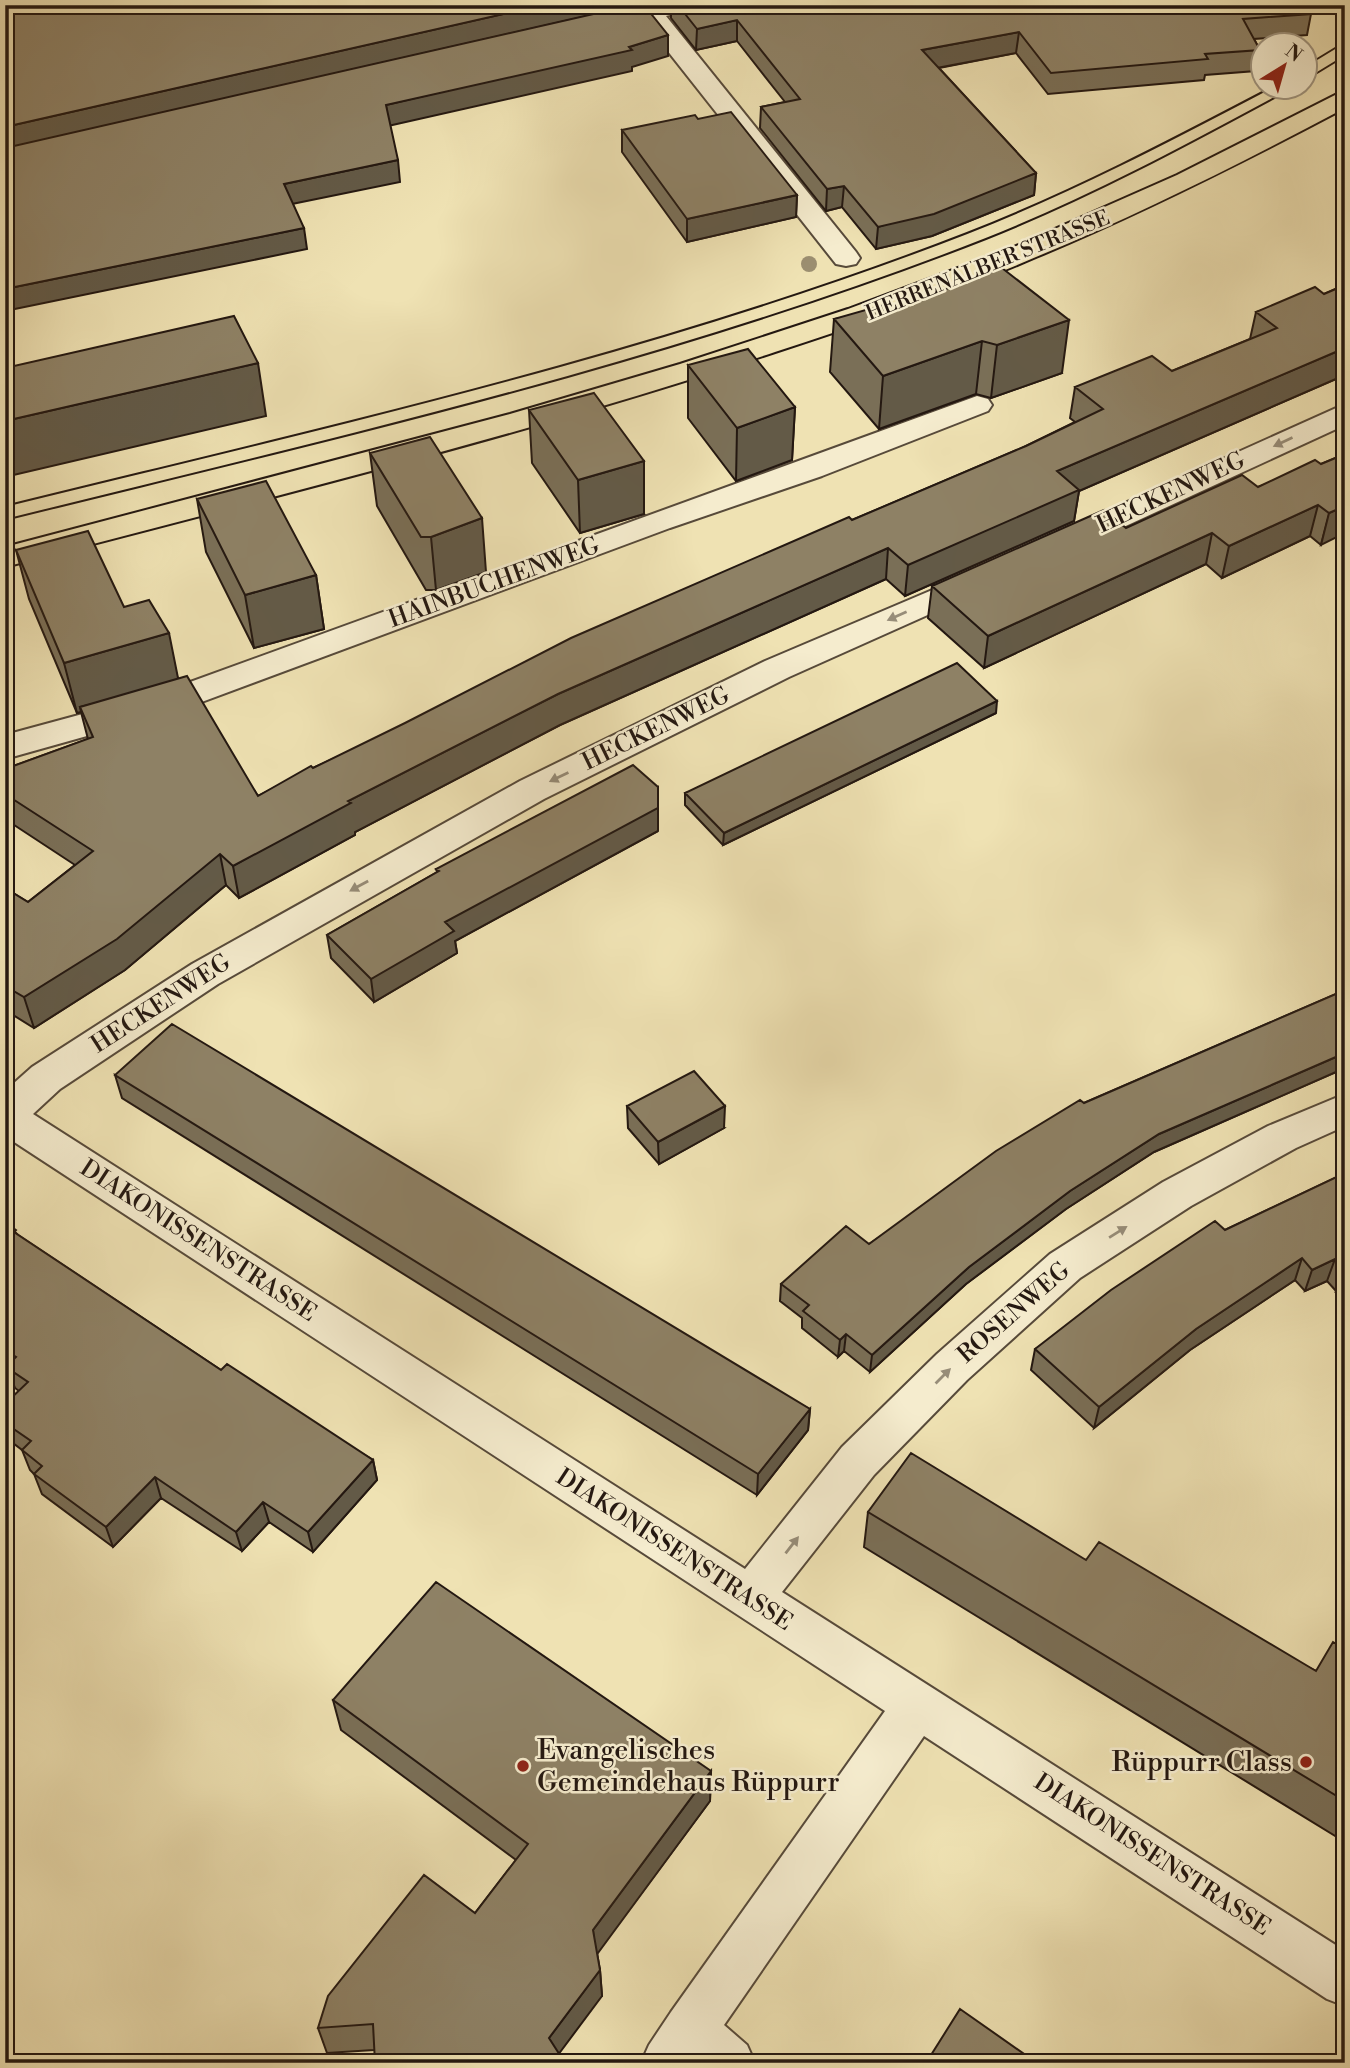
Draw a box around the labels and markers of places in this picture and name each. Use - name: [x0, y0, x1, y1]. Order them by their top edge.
- place label: Evangelisches Gemeindehaus Rüppurr: [537, 1733, 840, 1800]
- place label: Rüppurr Class: [1112, 1745, 1292, 1780]
- marker: Rüppurr Class: [1298, 1754, 1314, 1770]
- marker: Evangelisches Gemeindehaus Rüppurr: [515, 1758, 531, 1774]

